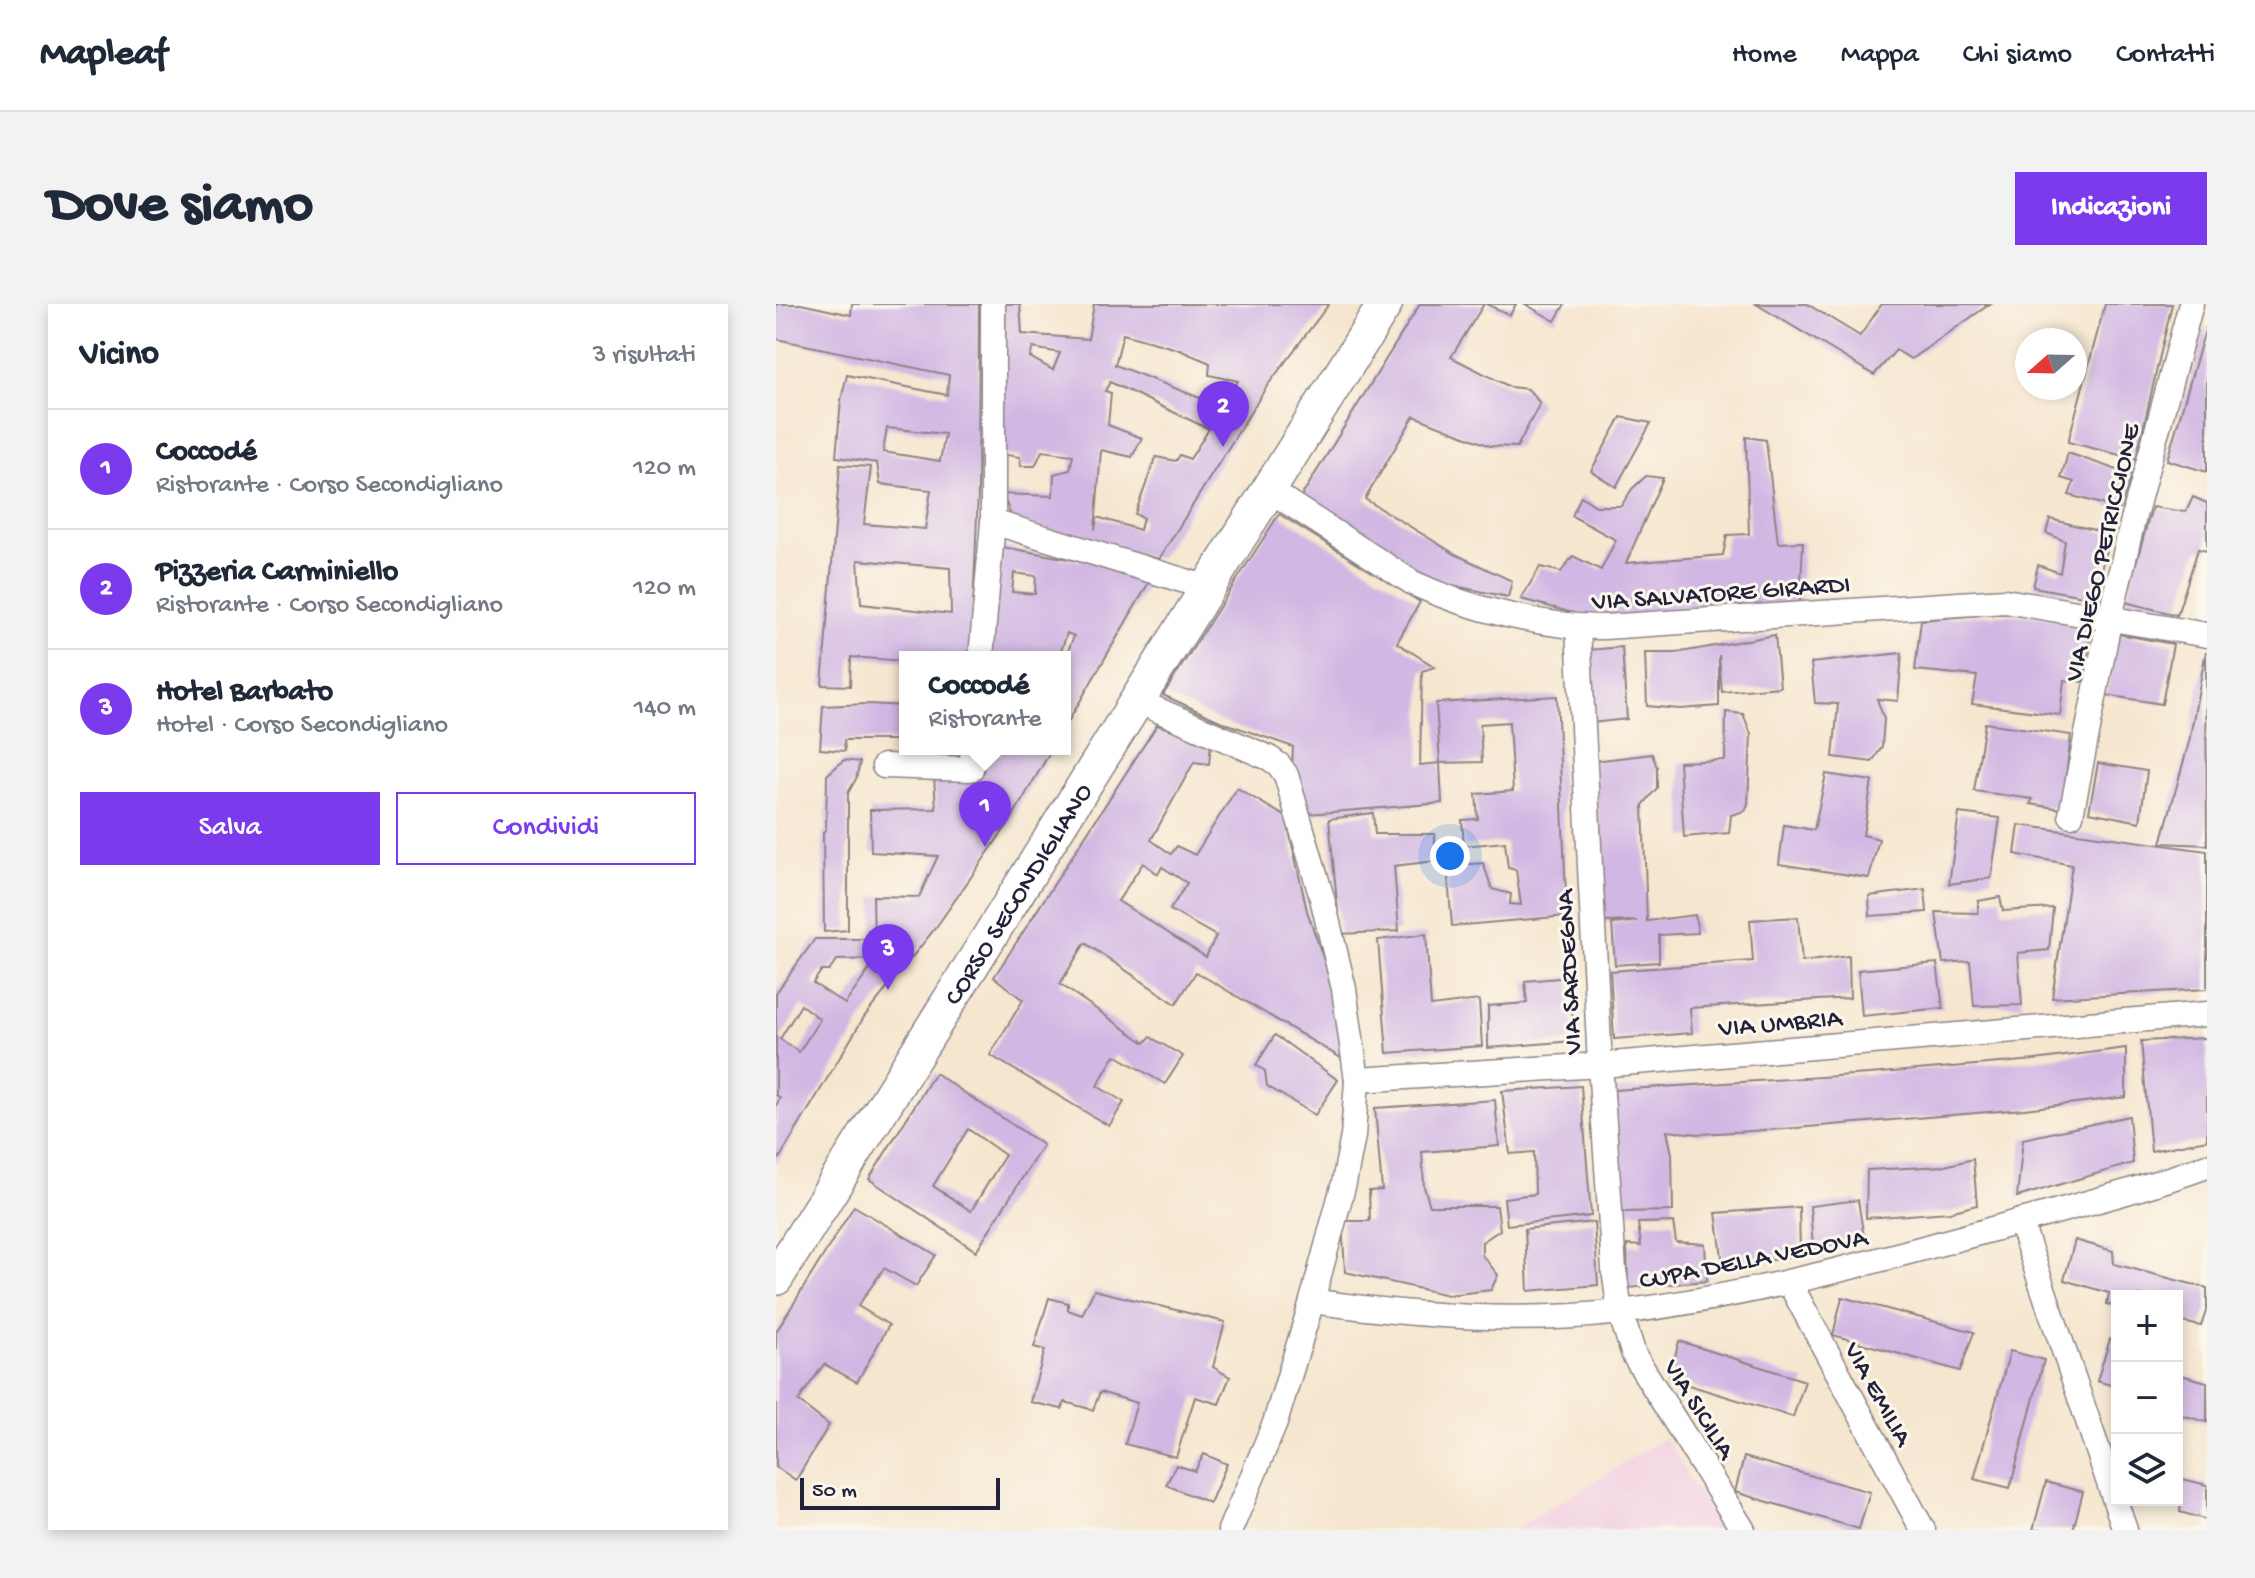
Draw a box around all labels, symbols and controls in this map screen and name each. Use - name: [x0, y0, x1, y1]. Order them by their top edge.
- text: Mapleaf: [40, 33, 167, 77]
- text: Home: [1732, 39, 1797, 72]
- text: Mappa: [1841, 39, 1919, 72]
- text: Chi siamo: [1963, 39, 2072, 72]
- text: Contatti: [2116, 39, 2215, 72]
- button: Indicazioni: [2015, 172, 2207, 245]
- text: Dove siamo: [48, 175, 313, 241]
- north arrow: [2015, 328, 2087, 400]
- text: Vicino: [80, 336, 159, 376]
- text: 3 risultati: [593, 341, 696, 372]
- pin: 2: [1197, 381, 1249, 447]
- street label: VIA DIEGO PETRICCIONE: [2059, 420, 2149, 686]
- text: Coccodé: [156, 436, 257, 471]
- text: 1: [101, 454, 111, 485]
- text: 120 m: [633, 454, 696, 485]
- text: Ristorante · Corso Secondigliano: [156, 471, 503, 502]
- text: Pizzeria Carminiello: [156, 556, 398, 591]
- street label: VIA SALVATORE GIRARDI: [1590, 571, 1852, 620]
- text: 2: [100, 574, 112, 605]
- text: 120 m: [633, 574, 696, 605]
- text: Ristorante · Corso Secondigliano: [156, 591, 503, 622]
- popup: [899, 651, 1071, 755]
- text: Coccodé: [929, 670, 1029, 705]
- text: Hotel Barbato: [156, 676, 333, 711]
- text: 3: [99, 694, 113, 725]
- text: 140 m: [634, 694, 696, 725]
- text: Ristorante: [929, 705, 1041, 736]
- text: Hotel · Corso Secondigliano: [156, 711, 448, 742]
- street label: CORSO SECONDIGLIANO: [940, 779, 1102, 1012]
- pin: 1: [959, 781, 1011, 847]
- button: Salva: [80, 792, 380, 865]
- button: Condividi: [396, 792, 696, 865]
- your location: [1430, 836, 1470, 876]
- street label: VIA SARDEGNA: [1552, 887, 1591, 1056]
- pin: 3: [862, 924, 914, 990]
- street label: VIA UMBRIA: [1716, 1005, 1845, 1046]
- street label: CUPA DELLA VEDOVA: [1637, 1224, 1872, 1299]
- map controls: [2111, 1290, 2183, 1506]
- button: +: [2111, 1290, 2183, 1362]
- street label: VIA EMILIA: [1834, 1337, 1918, 1454]
- street label: VIA SICILIA: [1654, 1354, 1741, 1467]
- button: −: [2111, 1362, 2183, 1434]
- button: layers: [2111, 1434, 2183, 1506]
- scale bar: [800, 1474, 1000, 1510]
- text: 50 m: [812, 1479, 857, 1505]

